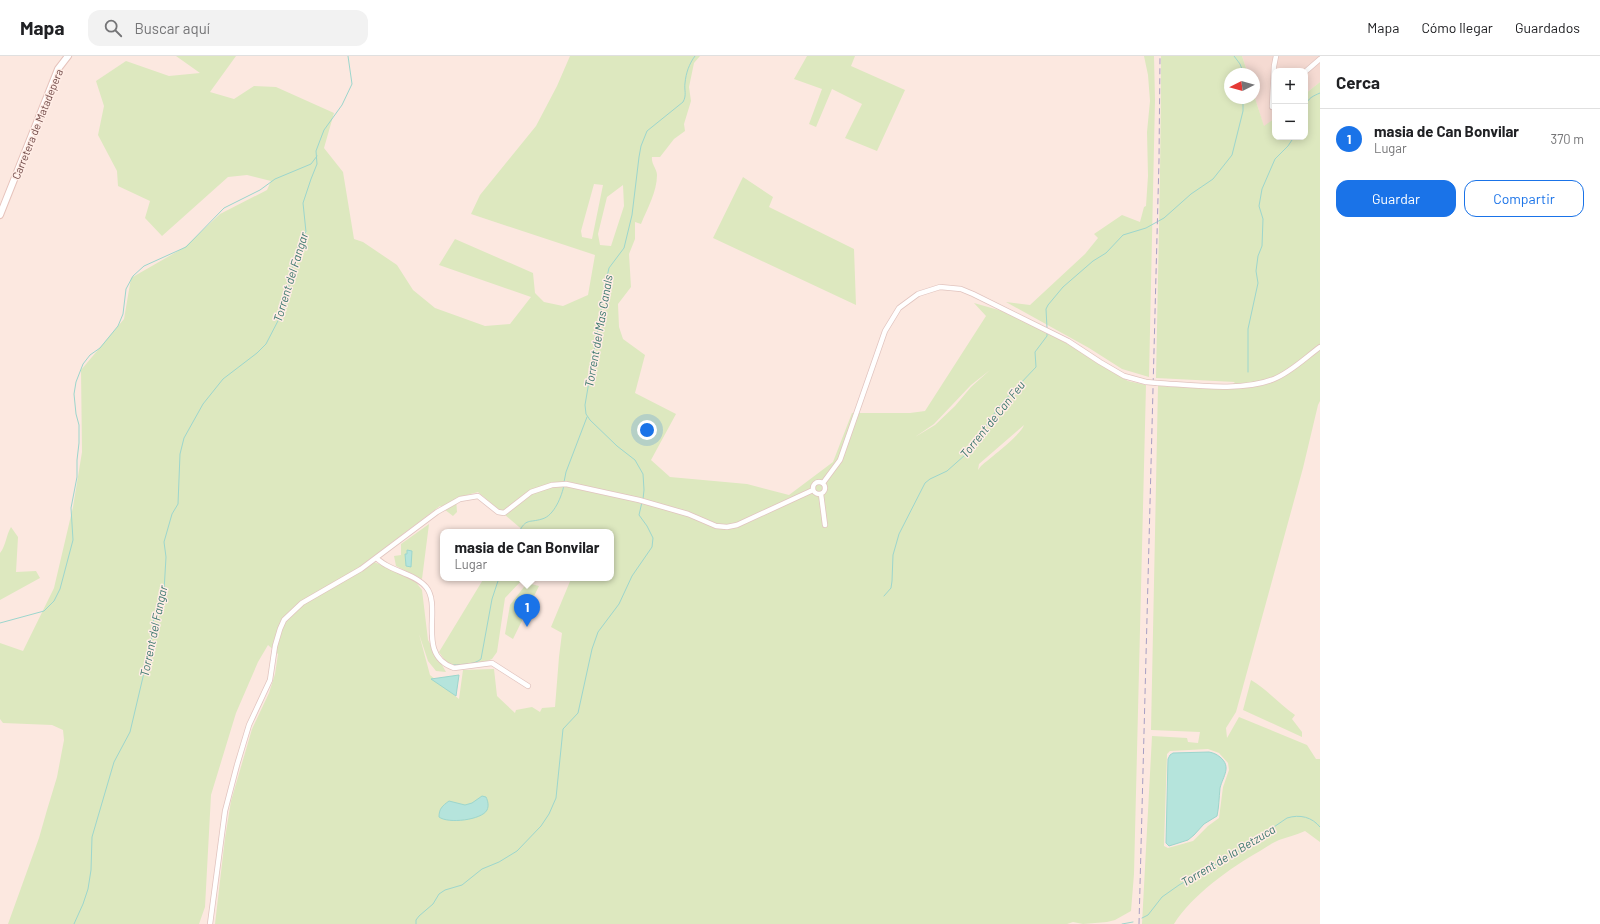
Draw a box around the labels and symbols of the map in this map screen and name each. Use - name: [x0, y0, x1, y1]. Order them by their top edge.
- street label: Carretera de Matadepera: [9, 67, 65, 181]
- north arrow: [1224, 68, 1260, 104]
- water label: Torrent del Fangar: [270, 230, 311, 323]
- water label: Torrent del Mas Canals: [581, 273, 615, 388]
- water label: Torrent de Can Feu: [957, 378, 1027, 460]
- your location: [637, 420, 657, 440]
- water label: Torrent del Fangar: [136, 583, 170, 678]
- pin: 1: [514, 594, 540, 627]
- water label: Torrent de la Betzuca: [1178, 821, 1278, 889]

